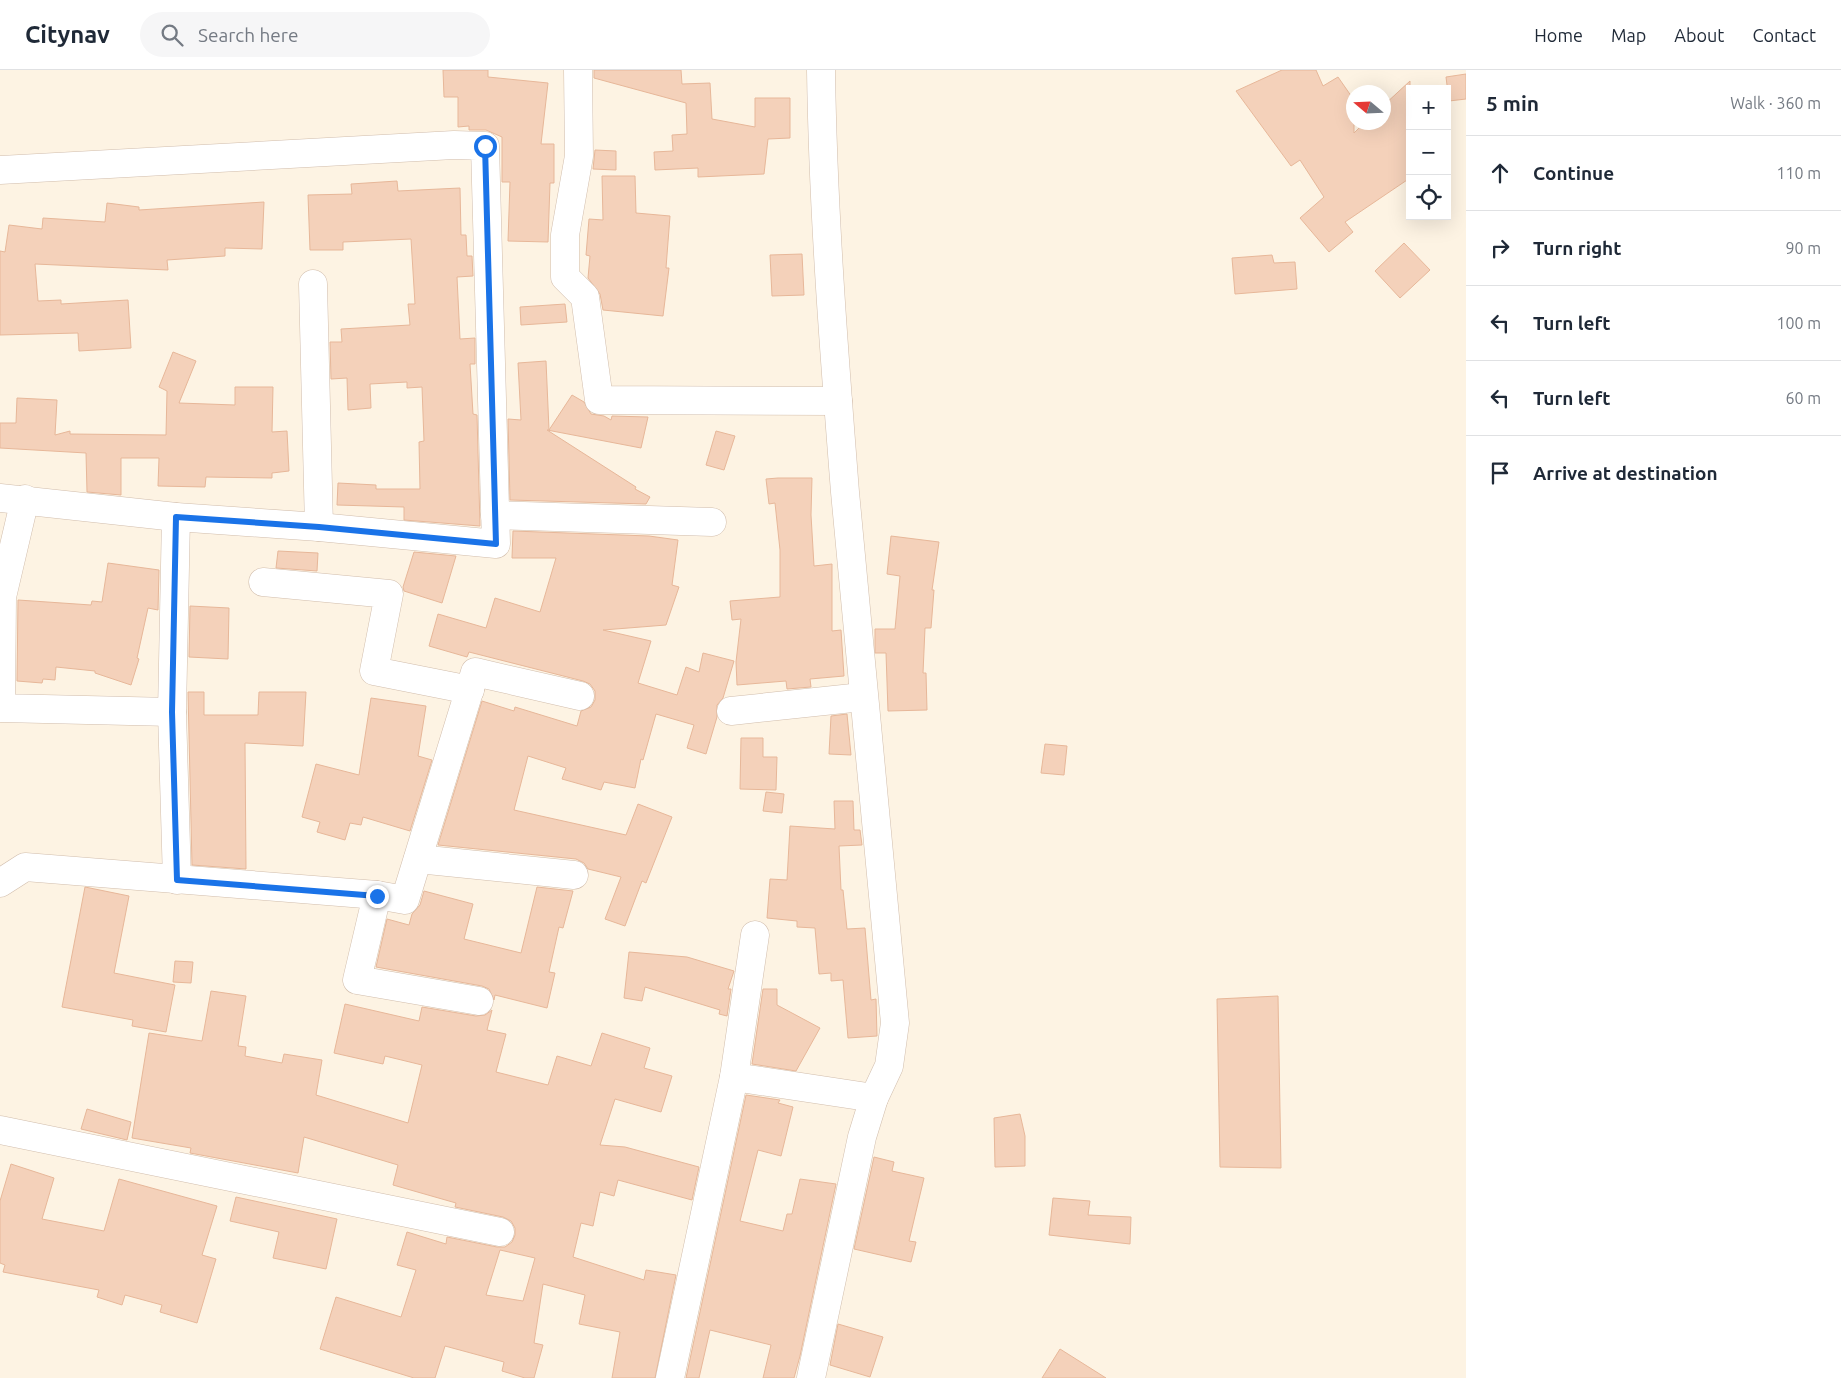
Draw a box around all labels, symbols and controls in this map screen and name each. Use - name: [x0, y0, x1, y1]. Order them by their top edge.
- search box: [140, 12, 490, 57]
- text: Citynav: [25, 21, 110, 48]
- icon: search: [158, 21, 186, 49]
- text: Search here: [198, 24, 298, 46]
- text: Home: [1534, 25, 1583, 45]
- text: Map: [1611, 25, 1646, 45]
- text: About: [1674, 25, 1724, 45]
- text: Contact: [1752, 25, 1816, 45]
- north arrow: [1346, 85, 1391, 130]
- map controls: [1406, 85, 1451, 220]
- button: +: [1406, 85, 1451, 130]
- text: 5 min: [1486, 91, 1539, 115]
- text: Walk · 360 m: [1730, 94, 1821, 112]
- button: −: [1406, 130, 1451, 175]
- route start: [474, 135, 497, 158]
- icon: ahead: [1486, 159, 1514, 187]
- text: Continue: [1533, 162, 1614, 184]
- text: 110 m: [1776, 164, 1821, 182]
- button: locate: [1406, 175, 1451, 220]
- icon: right: [1486, 234, 1514, 262]
- text: Turn right: [1533, 237, 1621, 259]
- text: 90 m: [1785, 239, 1821, 257]
- icon: left: [1486, 309, 1514, 337]
- text: Turn left: [1533, 312, 1611, 334]
- text: 100 m: [1776, 314, 1821, 332]
- icon: left: [1486, 384, 1514, 412]
- text: Turn left: [1533, 387, 1611, 409]
- text: 60 m: [1785, 389, 1821, 407]
- icon: arrive: [1486, 459, 1514, 487]
- text: Arrive at destination: [1533, 462, 1718, 484]
- route end: [366, 885, 389, 908]

